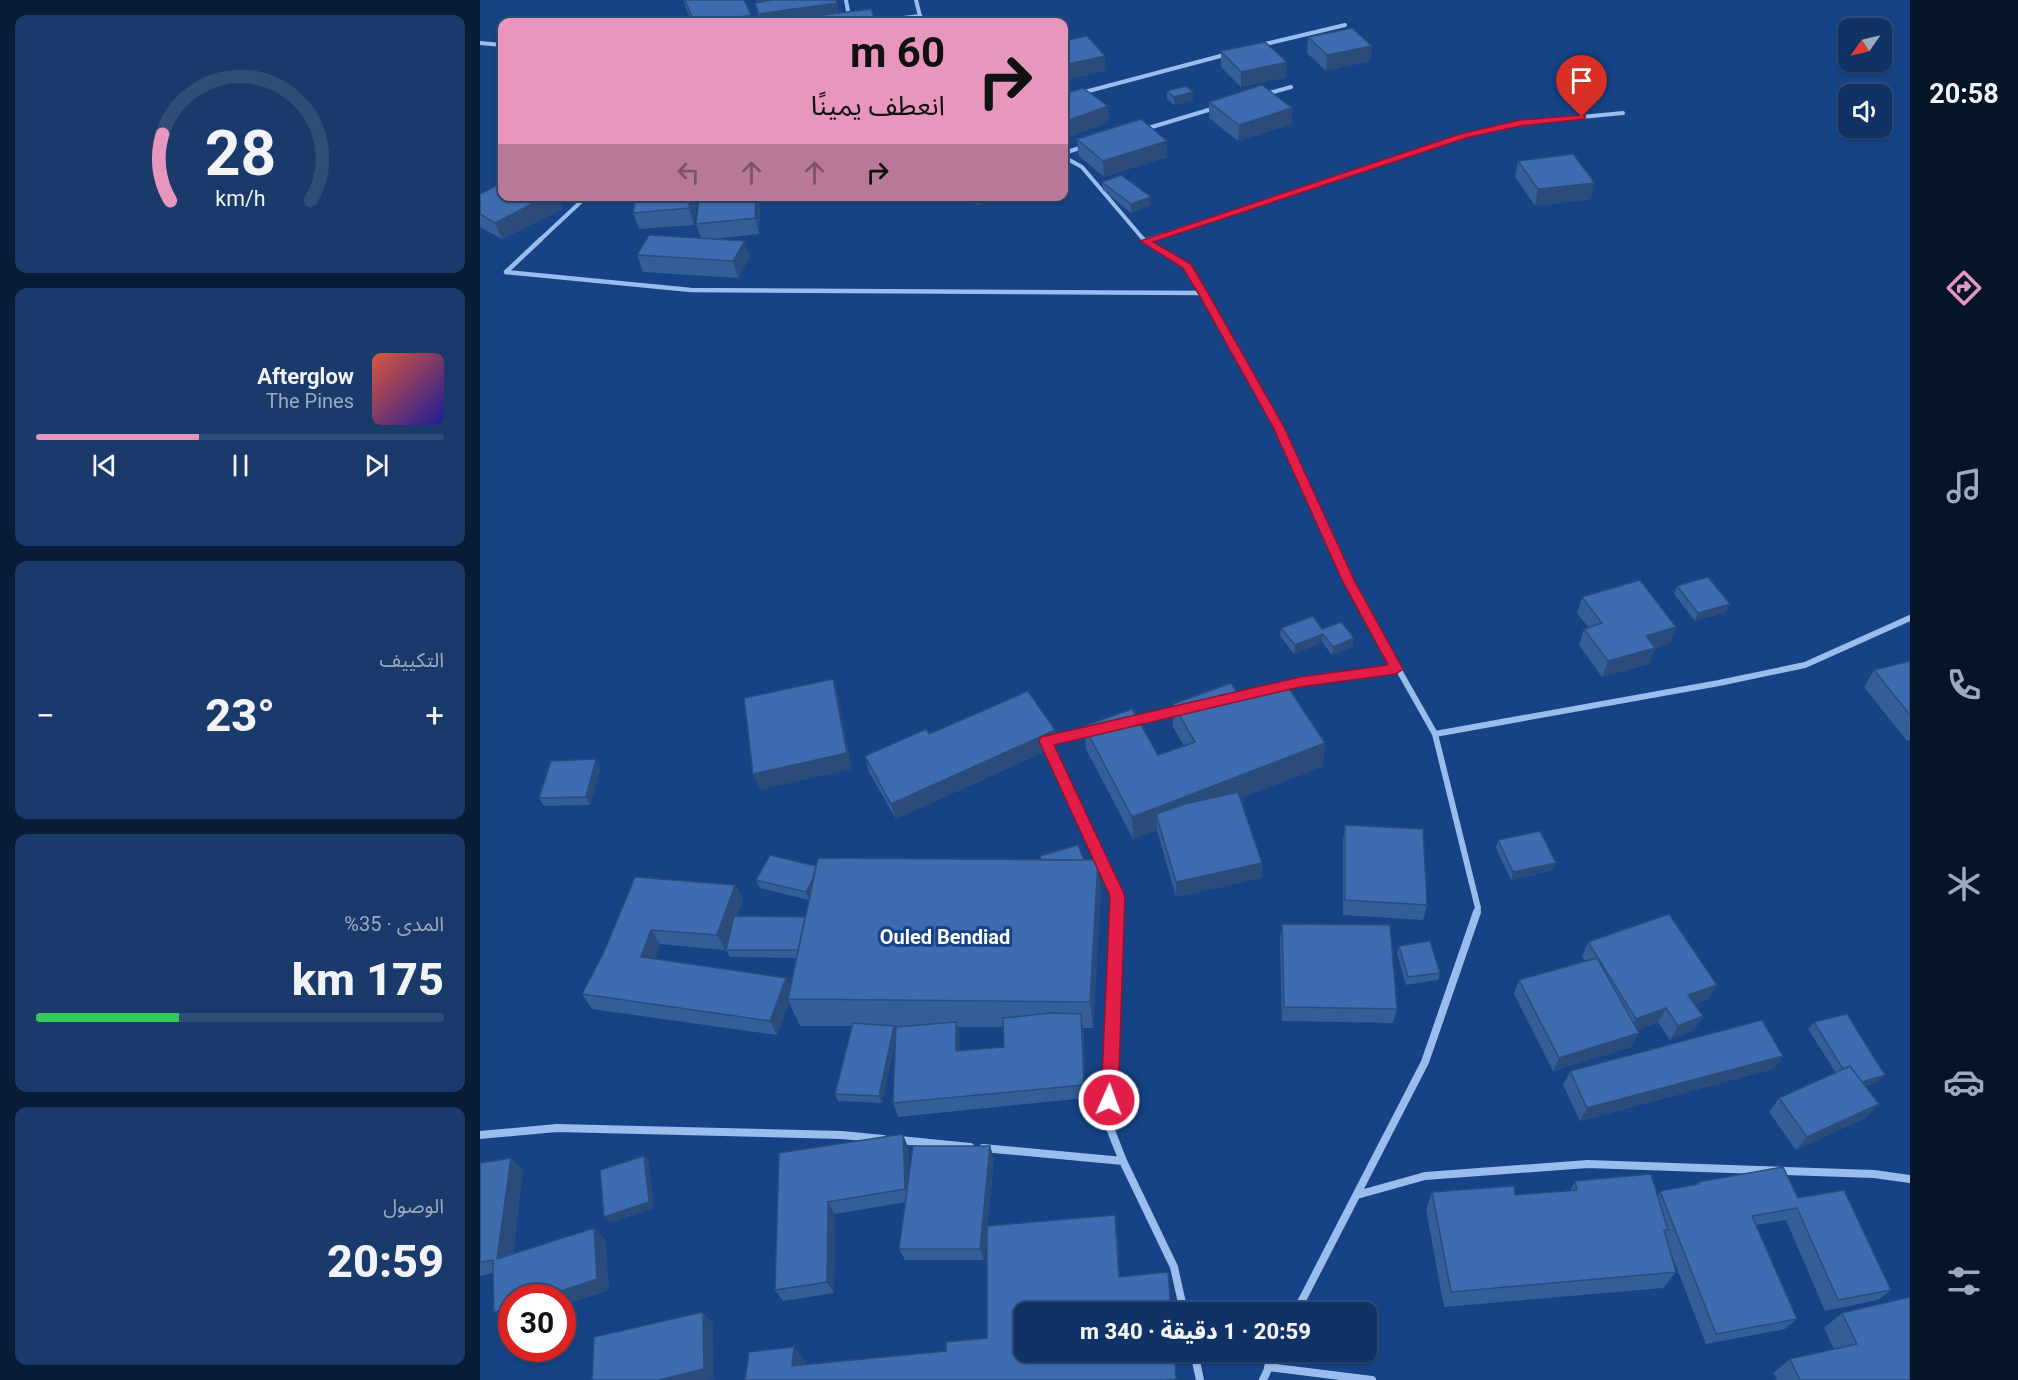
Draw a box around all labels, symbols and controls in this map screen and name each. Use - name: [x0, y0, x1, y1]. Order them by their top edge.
- north arrow: [1838, 18, 1892, 72]
- map controls: [1838, 18, 1892, 138]
- text: 60 m: [850, 28, 945, 77]
- icon: right: [966, 42, 1044, 120]
- pin: [1556, 55, 1607, 117]
- icon: arrive: [1565, 64, 1598, 97]
- text: 20:58: [1929, 78, 1999, 110]
- button: sound: [1838, 84, 1892, 138]
- text: انعطف يمينًا: [811, 90, 945, 122]
- text: 28: [204, 117, 276, 190]
- icon: left: [672, 156, 705, 189]
- icon: ahead: [735, 156, 768, 189]
- icon: ahead: [798, 156, 831, 189]
- icon: right: [861, 156, 894, 189]
- text: km/h: [215, 186, 265, 211]
- icon: directions: [1943, 267, 1985, 309]
- text: Afterglow: [257, 364, 354, 389]
- text: The Pines: [266, 389, 354, 413]
- icon: previous: [88, 449, 121, 482]
- icon: pause: [224, 449, 257, 482]
- icon: next: [360, 449, 393, 482]
- icon: music: [1943, 465, 1985, 507]
- text: التكييف: [380, 648, 444, 672]
- icon: phone: [1943, 664, 1985, 706]
- text: 23°: [205, 689, 275, 742]
- text: −: [36, 696, 55, 735]
- text: +: [425, 696, 444, 735]
- icon: climate: [1943, 863, 1985, 905]
- text: المدى · 35%: [344, 912, 444, 936]
- district label: Ouled Bendiad: [880, 925, 1010, 949]
- text: 175 km: [292, 953, 444, 1006]
- icon: car: [1943, 1061, 1985, 1103]
- position arrow: [1077, 1068, 1141, 1132]
- text: الوصول: [383, 1194, 444, 1218]
- text: 20:59: [327, 1235, 444, 1288]
- icon: filters: [1943, 1260, 1985, 1302]
- speed limit sign: 30: [498, 1284, 576, 1362]
- text: 20:59 · 1 دقيقة · 340 m: [1080, 1319, 1311, 1344]

